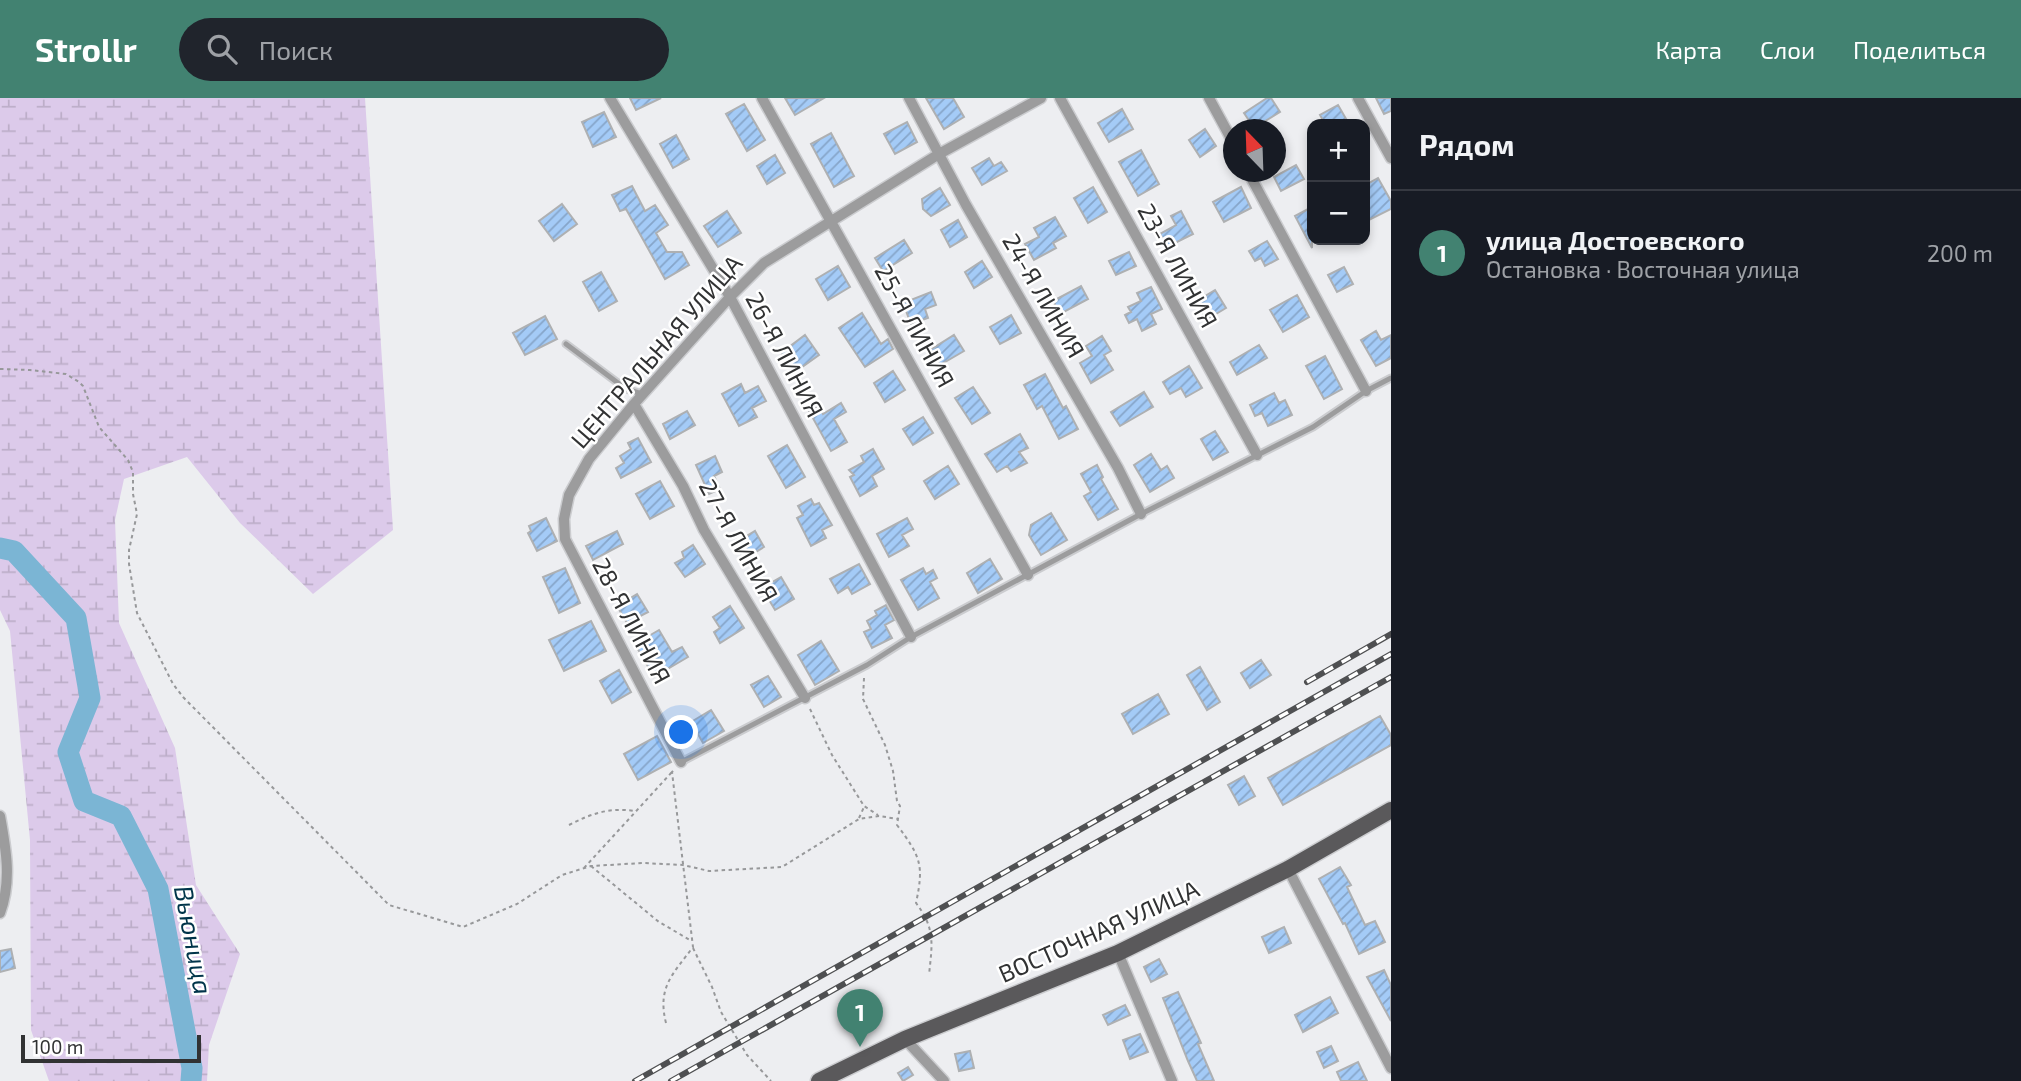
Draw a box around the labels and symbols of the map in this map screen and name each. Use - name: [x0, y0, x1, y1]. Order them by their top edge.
- north arrow: [1223, 119, 1286, 182]
- street label: 23-Я ЛИНИЯ: [1132, 198, 1224, 332]
- street label: 24-Я ЛИНИЯ: [997, 228, 1092, 363]
- street label: ЦЕНТРАЛЬНАЯ УЛИЦА: [564, 249, 748, 453]
- street label: 25-Я ЛИНИЯ: [869, 258, 961, 392]
- street label: 26-Я ЛИНИЯ: [740, 287, 830, 422]
- street label: 27-Я ЛИНИЯ: [694, 474, 785, 607]
- street label: 28-Я ЛИНИЯ: [587, 552, 678, 688]
- your location: [664, 715, 698, 749]
- street label: ВОСТОЧНАЯ УЛИЦА: [994, 873, 1203, 988]
- water label: Вьюница: [169, 883, 220, 997]
- pin: 1: [837, 989, 883, 1047]
- scale bar: [21, 1032, 201, 1064]

